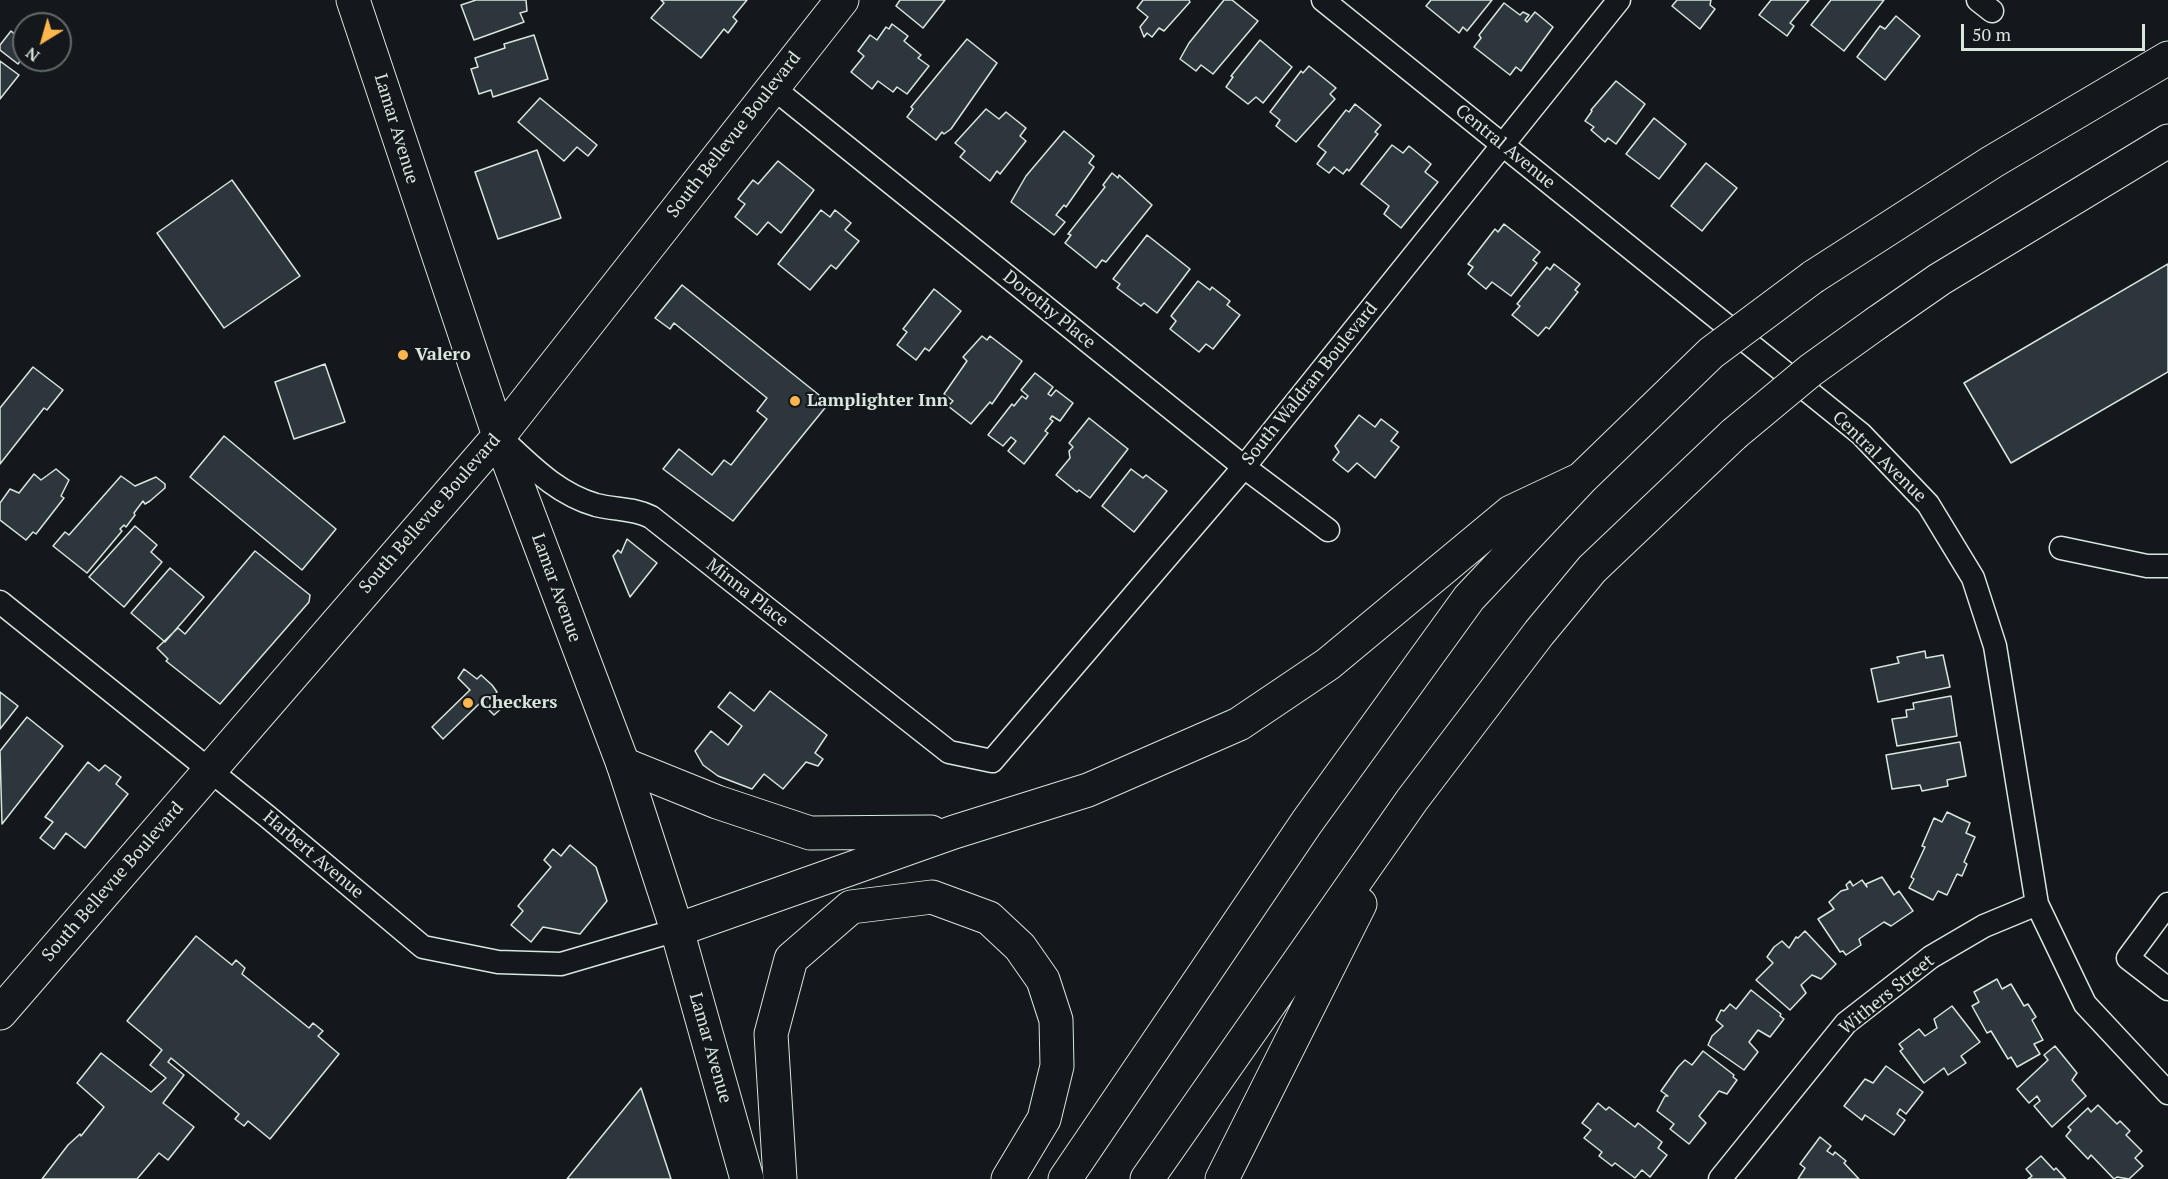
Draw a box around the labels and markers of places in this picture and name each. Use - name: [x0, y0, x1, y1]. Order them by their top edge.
- place label: Valero: [415, 344, 471, 366]
- marker: Valero: [396, 348, 410, 362]
- place label: Lamplighter Inn: [807, 390, 948, 412]
- marker: Lamplighter Inn: [788, 394, 802, 408]
- place label: Checkers: [480, 692, 557, 714]
- marker: Checkers: [461, 696, 475, 710]

